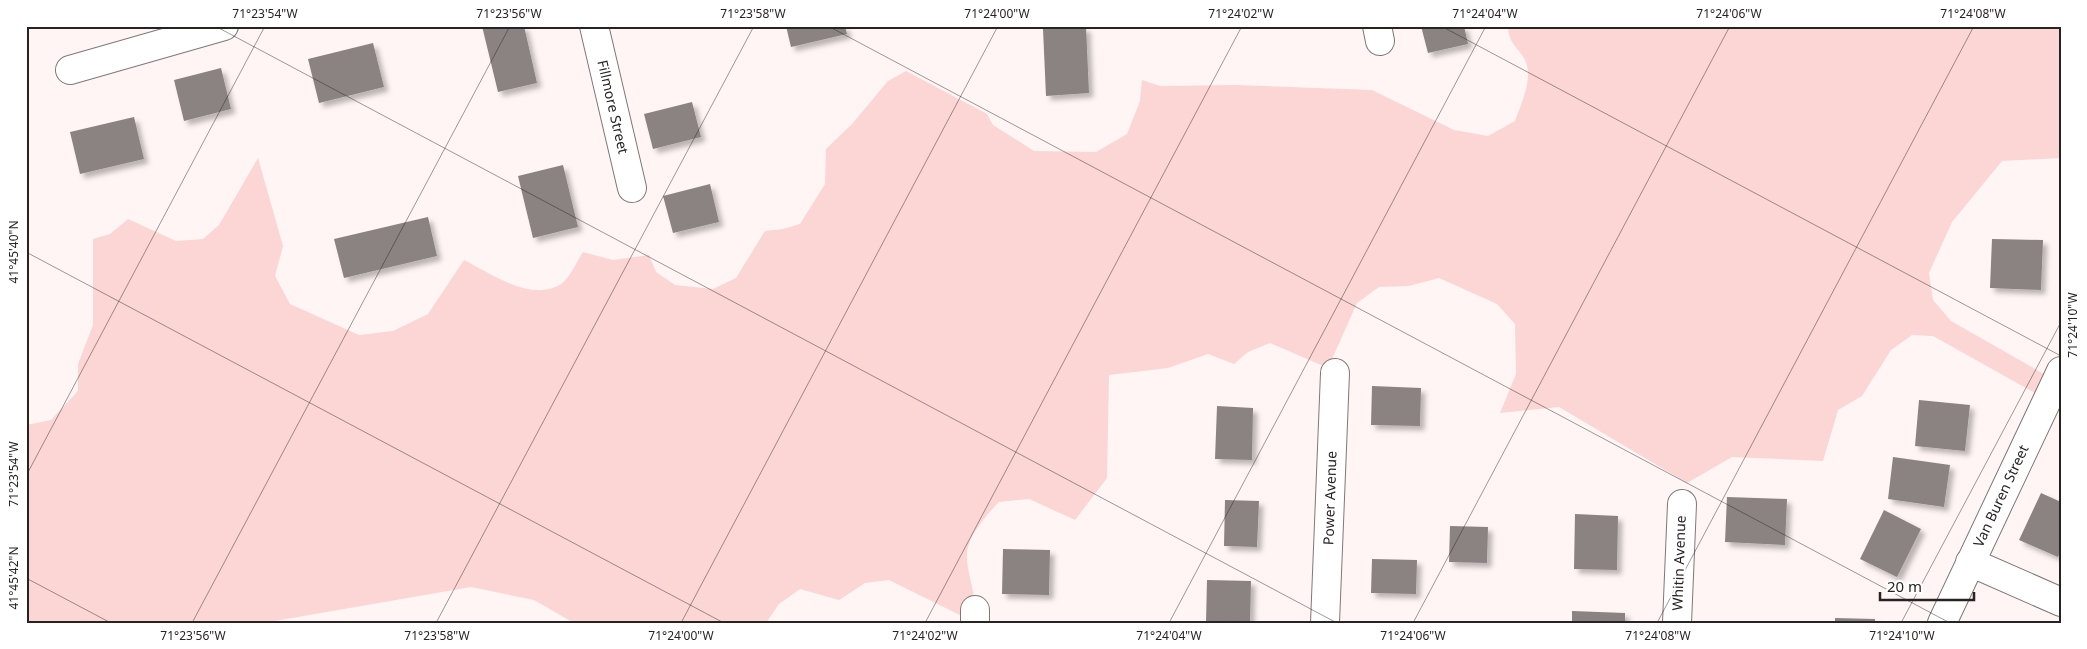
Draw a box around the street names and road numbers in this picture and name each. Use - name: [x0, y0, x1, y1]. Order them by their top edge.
- street label: Fillmore Street: [593, 58, 634, 156]
- street label: Van Buren Street: [1969, 442, 2033, 550]
- street label: Power Avenue: [1318, 451, 1341, 545]
- street label: Whitin Avenue: [1667, 515, 1690, 611]

